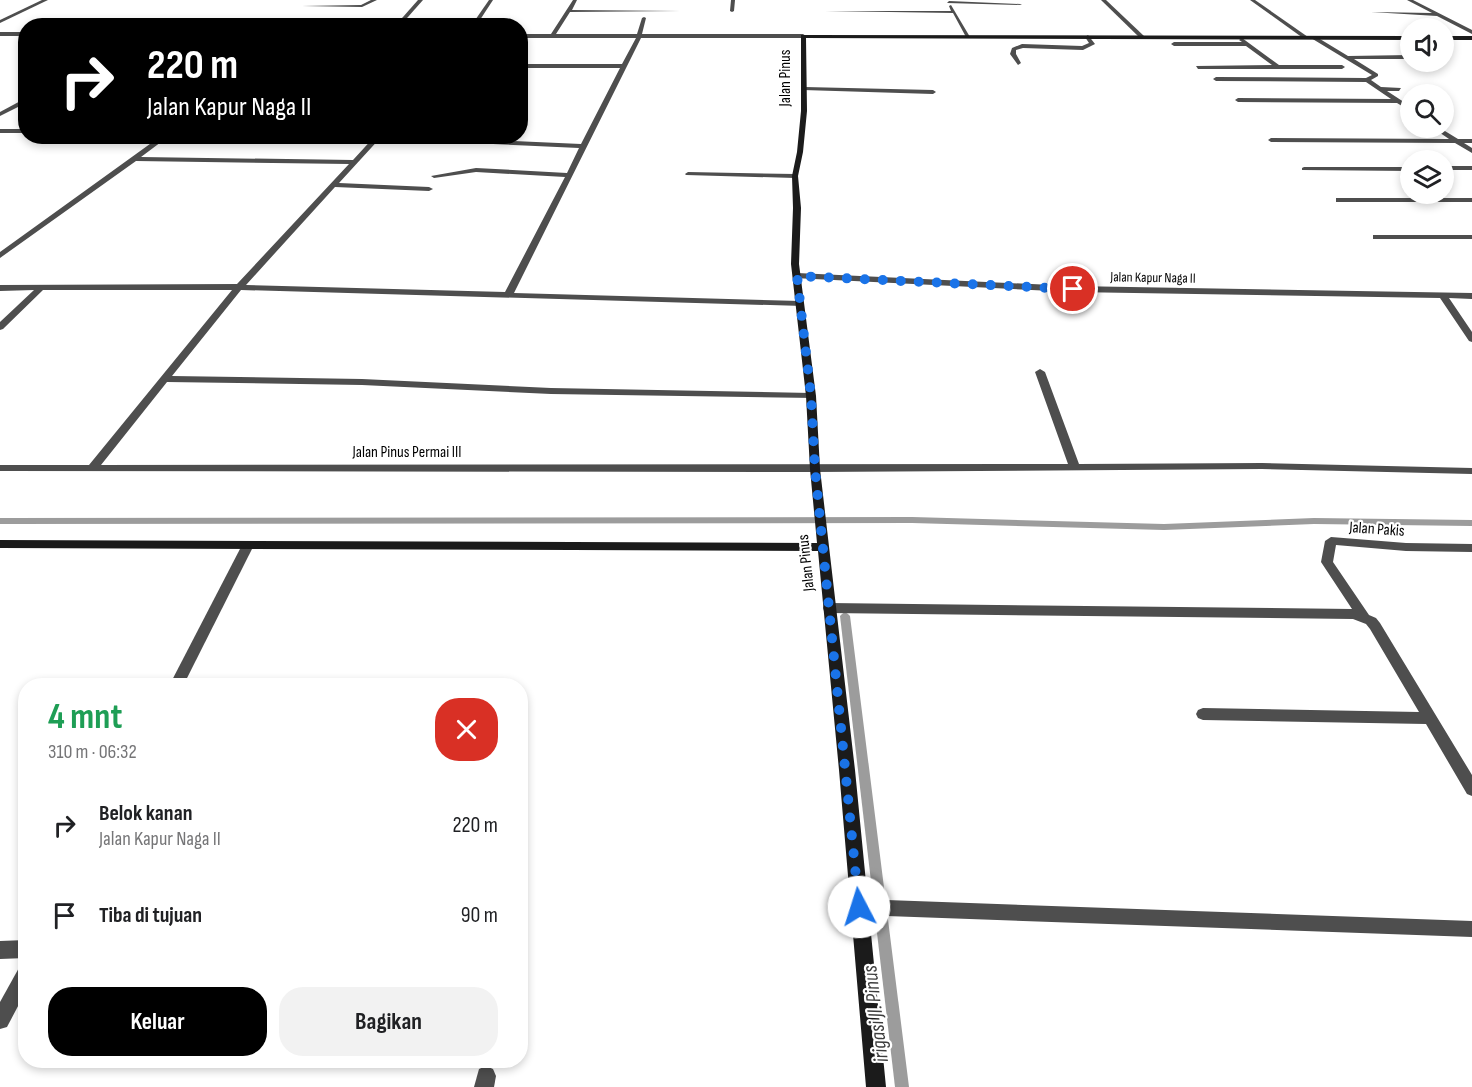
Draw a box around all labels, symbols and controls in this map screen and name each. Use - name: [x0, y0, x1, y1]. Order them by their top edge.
- map controls: [1400, 18, 1454, 204]
- button: sound: [1400, 18, 1454, 72]
- text: 220 m: [147, 40, 238, 91]
- icon: right: [48, 42, 126, 120]
- street label: Jalan Pinus: [776, 49, 795, 107]
- button: search: [1400, 84, 1454, 138]
- text: Jalan Kapur Naga II: [147, 91, 311, 123]
- button: layers: [1400, 150, 1454, 204]
- pin: [1047, 263, 1098, 314]
- street label: Jalan Kapur Naga II: [1109, 268, 1196, 287]
- icon: arrive: [1056, 272, 1089, 305]
- street label: Jalan Pinus Permai III: [352, 443, 461, 462]
- street label: Jalan Pakis: [1348, 518, 1405, 541]
- street label: Jalan Pinus: [794, 533, 819, 593]
- text: 4 mnt: [48, 696, 122, 739]
- button: close: [435, 698, 498, 761]
- text: 310 m · 06:32: [48, 740, 137, 764]
- text: Belok kanan: [99, 800, 192, 827]
- icon: right: [48, 809, 81, 842]
- text: 220 m: [452, 812, 498, 839]
- text: Jalan Kapur Naga II: [99, 827, 221, 851]
- position arrow: [827, 875, 891, 939]
- icon: arrive: [48, 899, 81, 932]
- text: Tiba di tujuan: [99, 902, 202, 929]
- text: 90 m: [461, 902, 498, 929]
- water label: irigasi Jl. Pinus: [857, 963, 894, 1064]
- button: Keluar: [48, 987, 267, 1056]
- button: Bagikan: [279, 987, 498, 1056]

